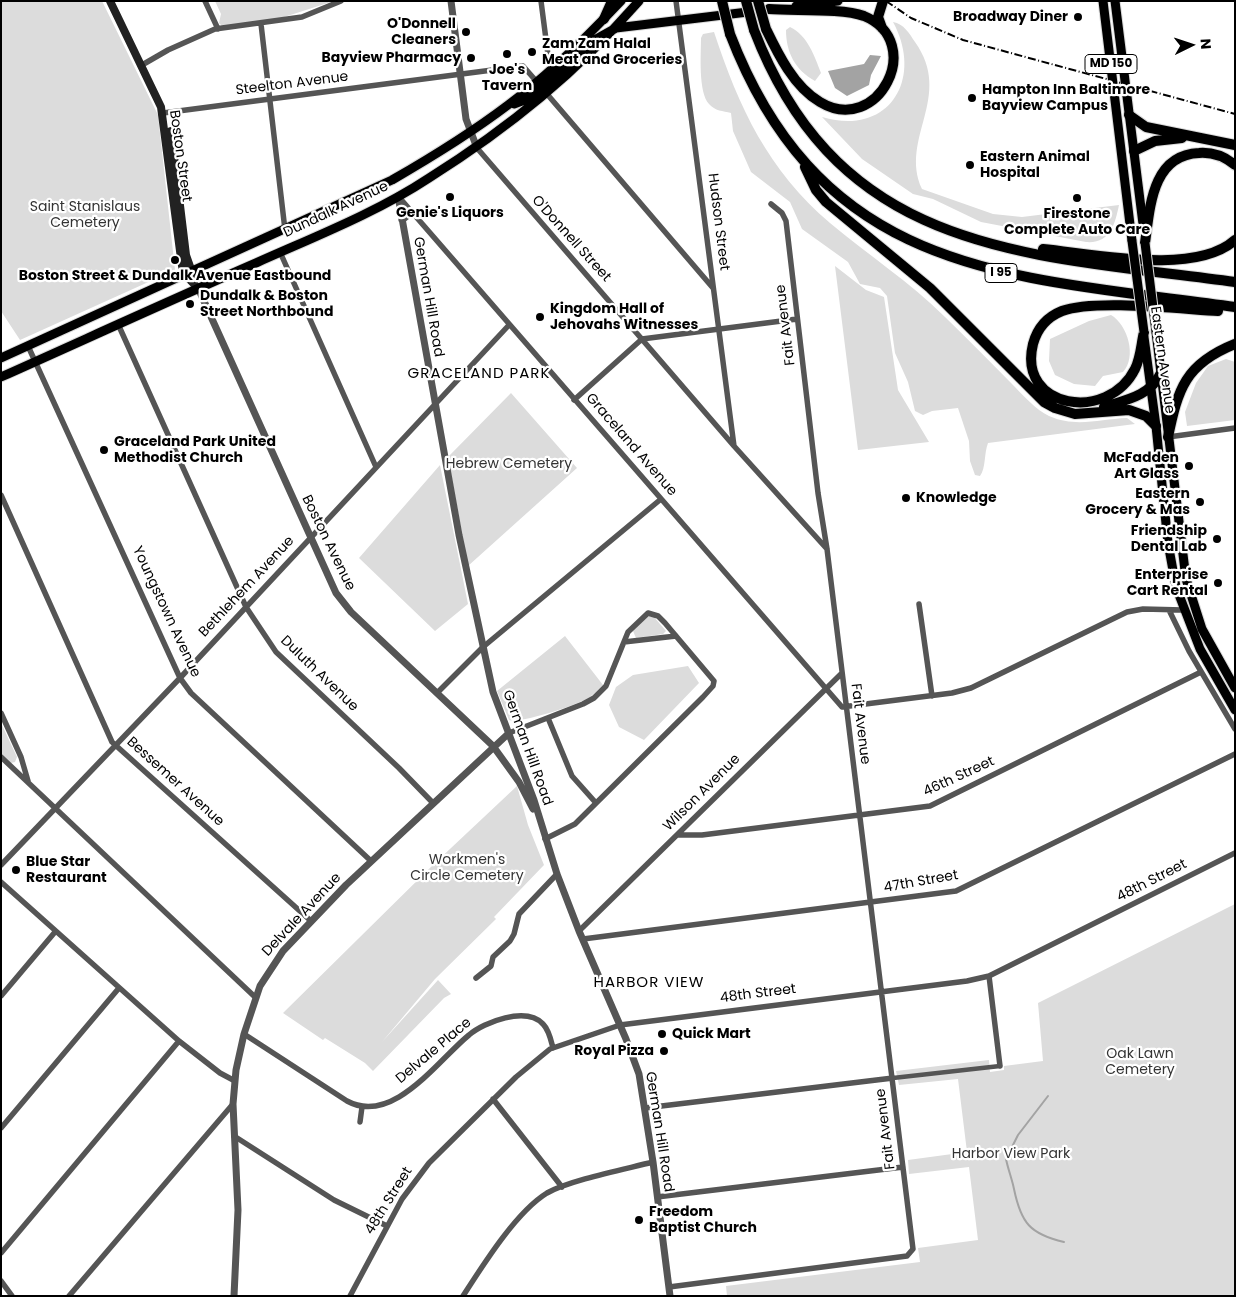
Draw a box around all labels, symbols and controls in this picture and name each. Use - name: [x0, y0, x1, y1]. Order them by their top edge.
- place label: Broadway Diner: [953, 9, 1068, 25]
- marker: Broadway Diner: [1072, 11, 1084, 23]
- place label: O'Donnell Cleaners: [387, 16, 456, 48]
- north arrow: [1166, 20, 1216, 70]
- marker: O'Donnell Cleaners: [460, 26, 472, 38]
- place label: Zam Zam Halal Meat and Groceries: [542, 36, 682, 68]
- text: N: [1196, 38, 1216, 50]
- marker: Zam Zam Halal Meat and Groceries: [526, 46, 538, 58]
- marker: Joe's Tavern: [501, 48, 513, 60]
- place label: Bayview Pharmacy: [321, 50, 461, 66]
- marker: Bayview Pharmacy: [465, 52, 477, 64]
- road number: MD 150: [1085, 54, 1137, 74]
- place label: Joe's Tavern: [482, 62, 532, 94]
- street label: Steelton Avenue: [235, 69, 349, 99]
- place label: Hampton Inn Baltimore Bayview Campus: [982, 82, 1150, 114]
- marker: Hampton Inn Baltimore Bayview Campus: [966, 92, 978, 104]
- street label: Boston Street: [165, 109, 195, 203]
- place label: Eastern Animal Hospital: [980, 149, 1090, 182]
- marker: Eastern Animal Hospital: [964, 159, 976, 171]
- street label: Hudson Street: [704, 172, 732, 272]
- street label: Dundalk Avenue: [281, 178, 391, 242]
- marker: Genie's Liquors: [444, 191, 456, 203]
- street label: O'Donnell Street: [528, 192, 614, 286]
- marker: Firestone Complete Auto Care: [1071, 192, 1083, 204]
- park label: Saint Stanislaus Cemetery: [30, 199, 140, 232]
- place label: Genie's Liquors: [396, 205, 504, 221]
- place label: Firestone Complete Auto Care: [1004, 206, 1150, 238]
- street label: German Hill Road: [409, 236, 447, 358]
- marker: Boston Street & Dundalk Avenue Eastbound: [169, 254, 181, 266]
- road number: I 95: [985, 264, 1017, 282]
- place label: Boston Street & Dundalk Avenue Eastbound: [19, 268, 331, 284]
- street label: Fait Avenue: [773, 284, 799, 366]
- place label: Dundalk & Boston Street Northbound: [200, 288, 334, 321]
- marker: Dundalk & Boston Street Northbound: [184, 298, 196, 310]
- place label: Kingdom Hall of Jehovahs Witnesses: [550, 301, 698, 334]
- street label: Eastern Avenue: [1146, 305, 1178, 415]
- marker: Kingdom Hall of Jehovahs Witnesses: [534, 311, 546, 323]
- district label: GRACELAND PARK: [406, 365, 552, 383]
- street label: Graceland Avenue: [582, 390, 680, 500]
- place label: Graceland Park United Methodist Church: [114, 434, 276, 467]
- marker: Graceland Park United Methodist Church: [98, 444, 110, 456]
- place label: McFadden Art Glass: [1103, 450, 1179, 482]
- park label: Hebrew Cemetery: [446, 456, 572, 472]
- marker: McFadden Art Glass: [1183, 460, 1195, 472]
- place label: Eastern Grocery & Mas: [1085, 486, 1190, 518]
- place label: Knowledge: [916, 490, 997, 506]
- marker: Knowledge: [900, 492, 912, 504]
- street label: Boston Avenue: [298, 493, 358, 593]
- marker: Eastern Grocery & Mas: [1194, 496, 1206, 508]
- place label: Friendship Dental Lab: [1131, 523, 1207, 556]
- street label: Bethlehem Avenue: [196, 533, 298, 641]
- marker: Friendship Dental Lab: [1211, 533, 1223, 545]
- street label: Youngstown Avenue: [128, 544, 204, 680]
- place label: Enterprise Cart Rental: [1127, 567, 1208, 600]
- marker: Enterprise Cart Rental: [1212, 577, 1224, 589]
- street label: Duluth Avenue: [277, 633, 361, 715]
- street label: Fait Avenue: [847, 683, 873, 765]
- street label: German Hill Road: [498, 688, 556, 808]
- street label: Bessemer Avenue: [123, 734, 227, 830]
- street label: Wilson Avenue: [660, 751, 744, 835]
- street label: 46th Street: [921, 753, 997, 801]
- park label: Workmen's Circle Cemetery: [410, 852, 524, 884]
- place label: Blue Star Restaurant: [26, 854, 107, 886]
- street label: 48th Street: [1114, 856, 1190, 906]
- marker: Blue Star Restaurant: [10, 864, 22, 876]
- street label: 47th Street: [882, 867, 960, 897]
- street label: Delvale Avenue: [259, 870, 345, 960]
- district label: HARBOR VIEW: [592, 974, 706, 992]
- street label: 48th Street: [719, 981, 797, 1007]
- street label: Delvale Place: [393, 1015, 475, 1087]
- place label: Quick Mart: [672, 1026, 751, 1042]
- marker: Quick Mart: [656, 1028, 668, 1040]
- place label: Royal Pizza: [574, 1043, 654, 1059]
- marker: Royal Pizza: [658, 1045, 670, 1057]
- park label: Oak Lawn Cemetery: [1105, 1046, 1175, 1078]
- street label: German Hill Road: [641, 1071, 677, 1193]
- street label: Fait Avenue: [873, 1088, 899, 1170]
- park label: Harbor View Park: [952, 1146, 1070, 1162]
- street label: 48th Street: [362, 1164, 416, 1238]
- place label: Freedom Baptist Church: [649, 1204, 757, 1236]
- marker: Freedom Baptist Church: [633, 1214, 645, 1226]

